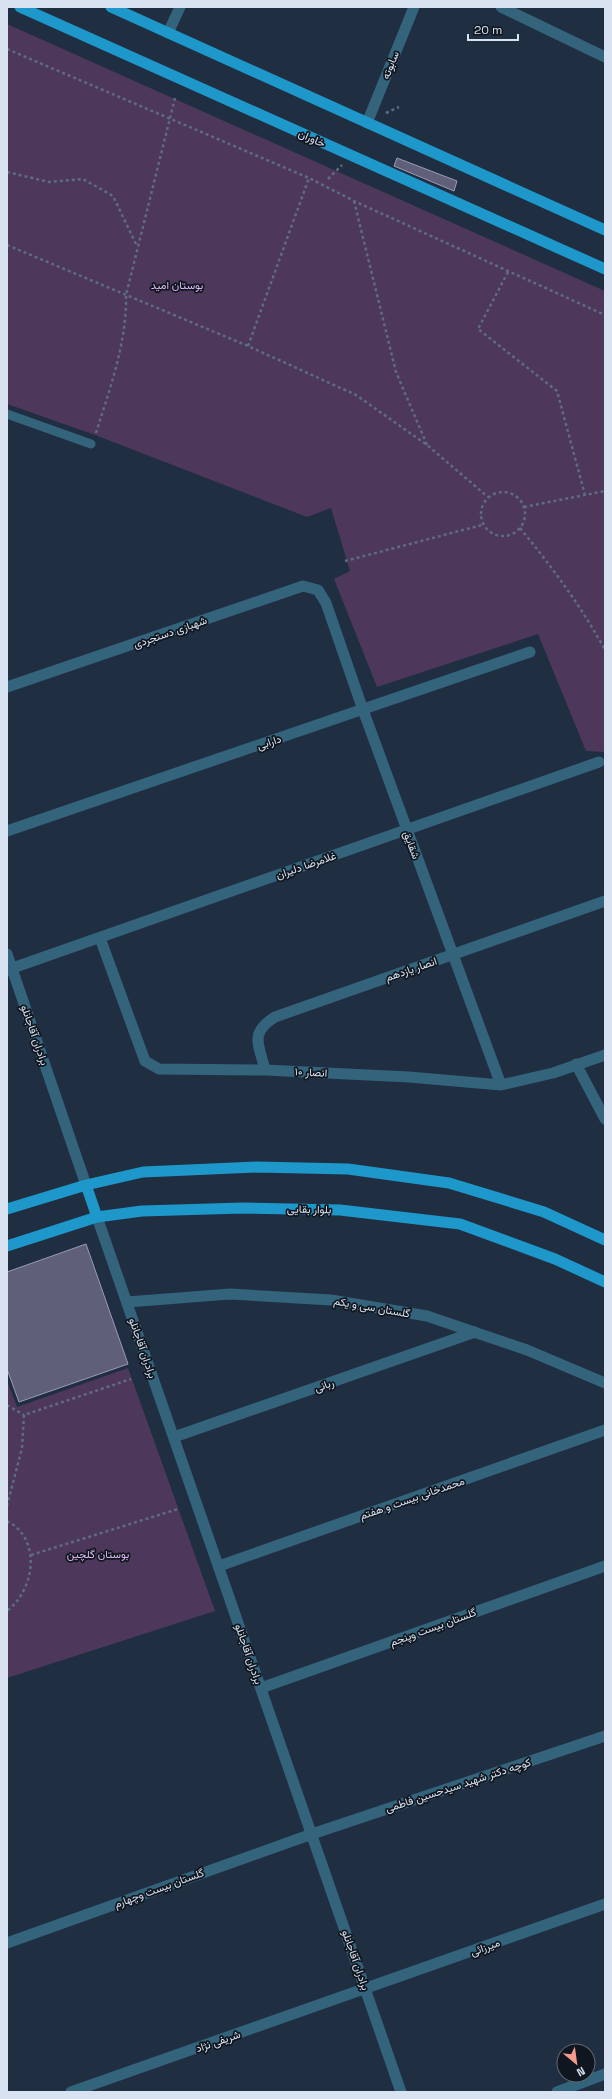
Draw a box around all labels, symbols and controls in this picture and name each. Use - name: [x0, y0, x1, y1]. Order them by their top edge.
- scale bar: [468, 16, 518, 42]
- text: 20 m: [474, 22, 502, 38]
- street label: سابوته: [378, 49, 402, 81]
- street label: خاوران: [296, 126, 328, 150]
- park label: بوستان امید: [151, 278, 203, 292]
- street label: شهبازی دستجردی: [131, 613, 209, 651]
- street label: دارابی: [255, 731, 283, 753]
- street label: شقایق: [400, 829, 424, 861]
- street label: غلامرضا دلیران: [274, 848, 338, 882]
- street label: انصار یازدهم: [383, 954, 439, 985]
- street label: برادران آقاجانلو: [18, 1003, 52, 1067]
- street label: انصار ۱۰: [294, 1064, 328, 1080]
- street label: بلوار بقایی: [287, 1202, 331, 1216]
- street label: گلستان سی و یکم: [332, 1293, 411, 1322]
- street label: برادران آقاجانلو: [126, 1316, 160, 1380]
- street label: ربانی: [312, 1375, 336, 1395]
- street label: محمدخانی بیست و هفتم: [358, 1473, 467, 1524]
- park label: بوستان گلچین: [67, 1547, 129, 1562]
- street label: گلستان بیست وپنجم: [388, 1605, 479, 1650]
- street label: برادران آقاجانلو: [232, 1622, 266, 1686]
- street label: کوچه دکتر شهید سیدحسین فاطمی: [383, 1755, 533, 1816]
- street label: گلستان بیست وچهارم: [112, 1865, 206, 1912]
- street label: برادران آقاجانلو: [339, 1928, 373, 1992]
- street label: میرزائی: [468, 1935, 502, 1959]
- street label: شریفی نژاد: [194, 2027, 243, 2055]
- north arrow: [556, 2043, 596, 2083]
- text: N: [574, 2064, 587, 2080]

